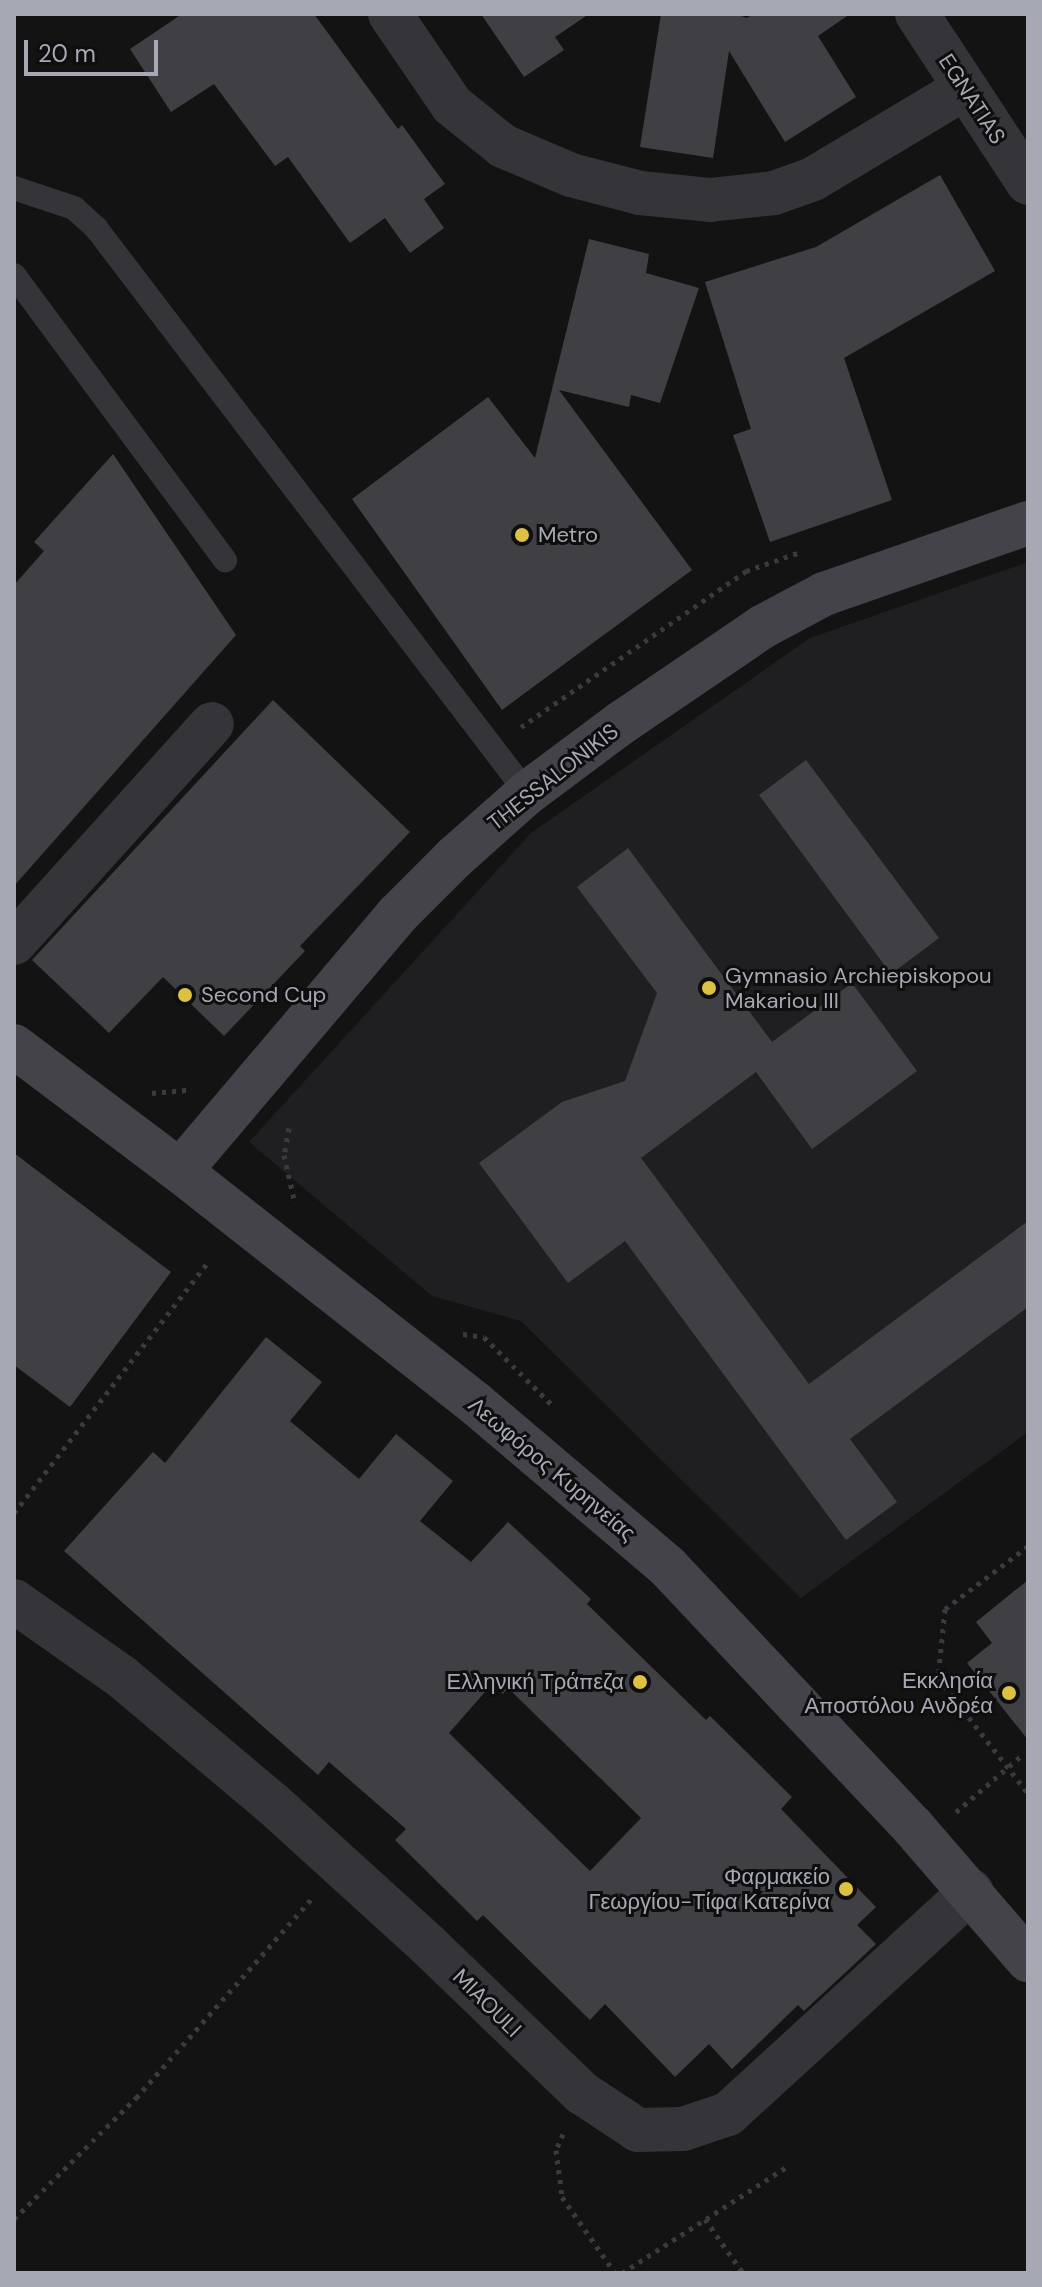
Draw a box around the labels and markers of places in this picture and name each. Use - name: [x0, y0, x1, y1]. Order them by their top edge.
- place label: Metro: [538, 522, 598, 548]
- marker: Metro: [513, 526, 531, 544]
- place label: Gymnasio Archiepiskopou Makariou III: [725, 962, 992, 1014]
- marker: Gymnasio Archiepiskopou Makariou III: [700, 979, 718, 997]
- place label: Second Cup: [201, 982, 326, 1008]
- marker: Second Cup: [176, 986, 194, 1004]
- place label: Εκκλησία Αποστόλου Ανδρέα: [804, 1667, 993, 1718]
- place label: Ελληνική Τράπεζα: [446, 1669, 624, 1695]
- marker: Ελληνική Τράπεζα: [631, 1673, 649, 1691]
- marker: Εκκλησία Αποστόλου Ανδρέα: [1000, 1684, 1018, 1702]
- place label: Φαρμακείο Γεωργίου-Τίφα Κατερίνα: [588, 1863, 830, 1914]
- marker: Φαρμακείο Γεωργίου-Τίφα Κατερίνα: [837, 1880, 855, 1898]

